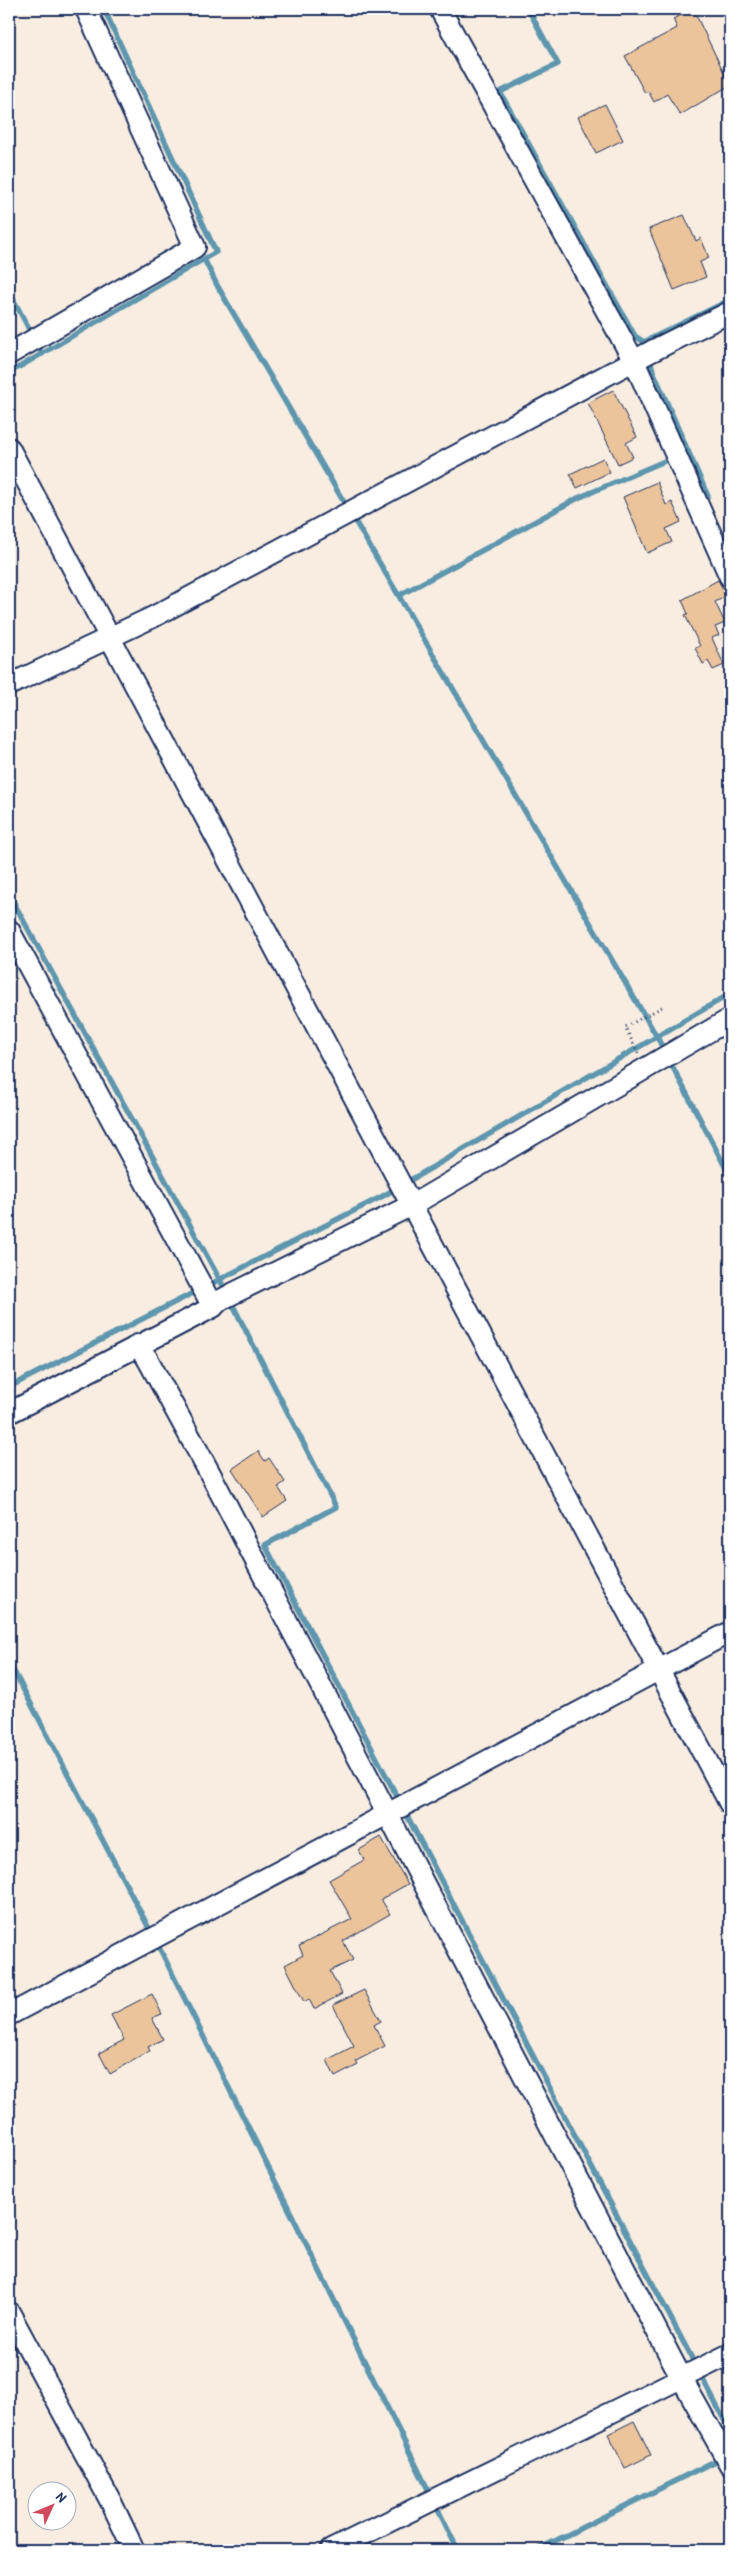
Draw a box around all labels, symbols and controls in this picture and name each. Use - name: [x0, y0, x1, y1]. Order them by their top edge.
- north arrow: [28, 2482, 78, 2532]
- text: N: [52, 2487, 72, 2506]

